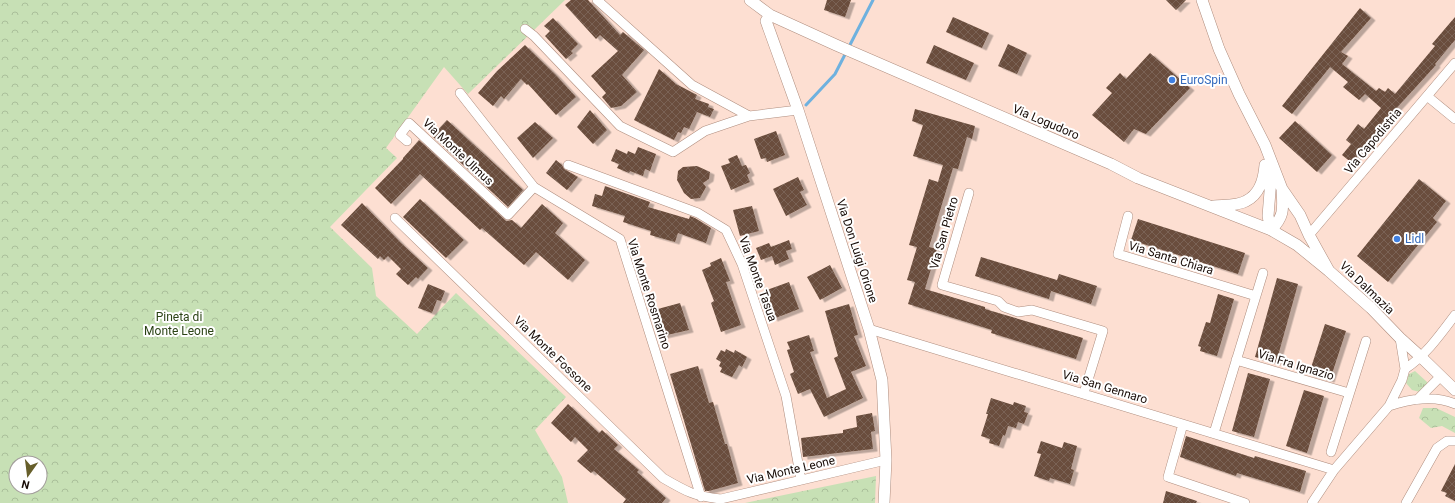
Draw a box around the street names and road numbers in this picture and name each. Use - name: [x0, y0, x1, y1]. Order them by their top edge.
- street label: Via Logudoro: [1011, 102, 1082, 142]
- street label: Via Capodistria: [1342, 105, 1404, 177]
- street label: Via Monte Ulmus: [420, 116, 496, 188]
- street label: Via San Pietro: [927, 195, 961, 271]
- street label: Via Don Luigi Orione: [834, 198, 880, 304]
- street label: Via Monte Tasua: [736, 235, 780, 323]
- street label: Via Monte Rosmarino: [625, 237, 674, 351]
- street label: Via Santa Chiara: [1127, 238, 1215, 278]
- street label: Via Dalmazia: [1337, 259, 1397, 317]
- street label: Via Monte Fossone: [511, 313, 595, 395]
- street label: Via Fra Ignazio: [1256, 347, 1336, 383]
- street label: Via San Gennaro: [1061, 367, 1149, 407]
- street label: Via Monte Leone: [746, 453, 836, 487]

